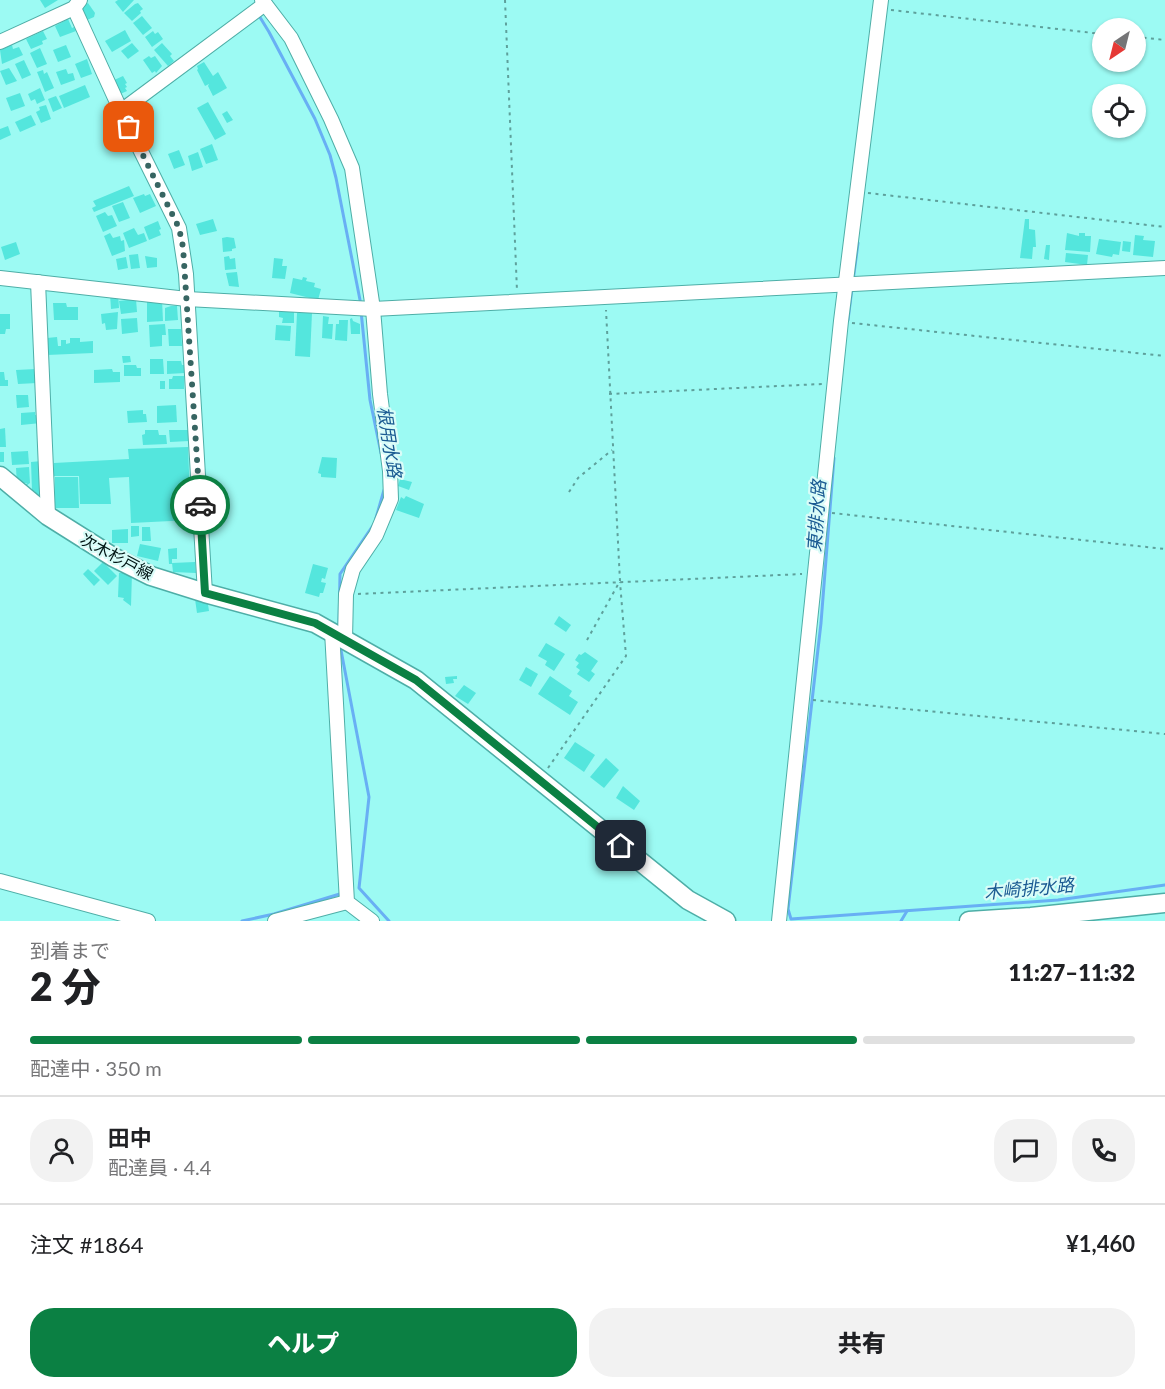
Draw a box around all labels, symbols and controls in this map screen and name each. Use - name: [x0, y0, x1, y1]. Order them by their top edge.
- north arrow: [1092, 18, 1146, 72]
- map controls: [1092, 18, 1146, 138]
- button: locate: [1092, 84, 1146, 138]
- pin: [103, 101, 154, 152]
- icon: bag: [112, 110, 145, 143]
- water label: 根用水路: [374, 405, 407, 481]
- courier: [170, 475, 230, 535]
- water label: 東排水路: [803, 477, 830, 553]
- icon: car: [184, 489, 217, 522]
- street label: 次木杉戸線: [77, 529, 157, 583]
- pin: [595, 820, 646, 871]
- icon: home: [604, 829, 637, 862]
- water label: 木崎排水路: [983, 873, 1077, 903]
- text: 到着まで: [30, 938, 110, 962]
- text: 11:27–11:32: [1009, 959, 1135, 986]
- text: 2 分: [30, 963, 101, 1009]
- text: 配達中 · 350 m: [30, 1056, 162, 1080]
- button: person: [30, 1119, 93, 1182]
- button: chat: [994, 1119, 1057, 1182]
- button: phone: [1072, 1119, 1135, 1182]
- text: 田中: [108, 1124, 152, 1151]
- text: 配達員 · 4.4: [108, 1155, 211, 1179]
- text: ¥1,460: [1066, 1230, 1135, 1257]
- text: 注文 #1864: [30, 1231, 143, 1258]
- button: ヘルプ: [30, 1308, 577, 1377]
- button: 共有: [589, 1308, 1135, 1377]

